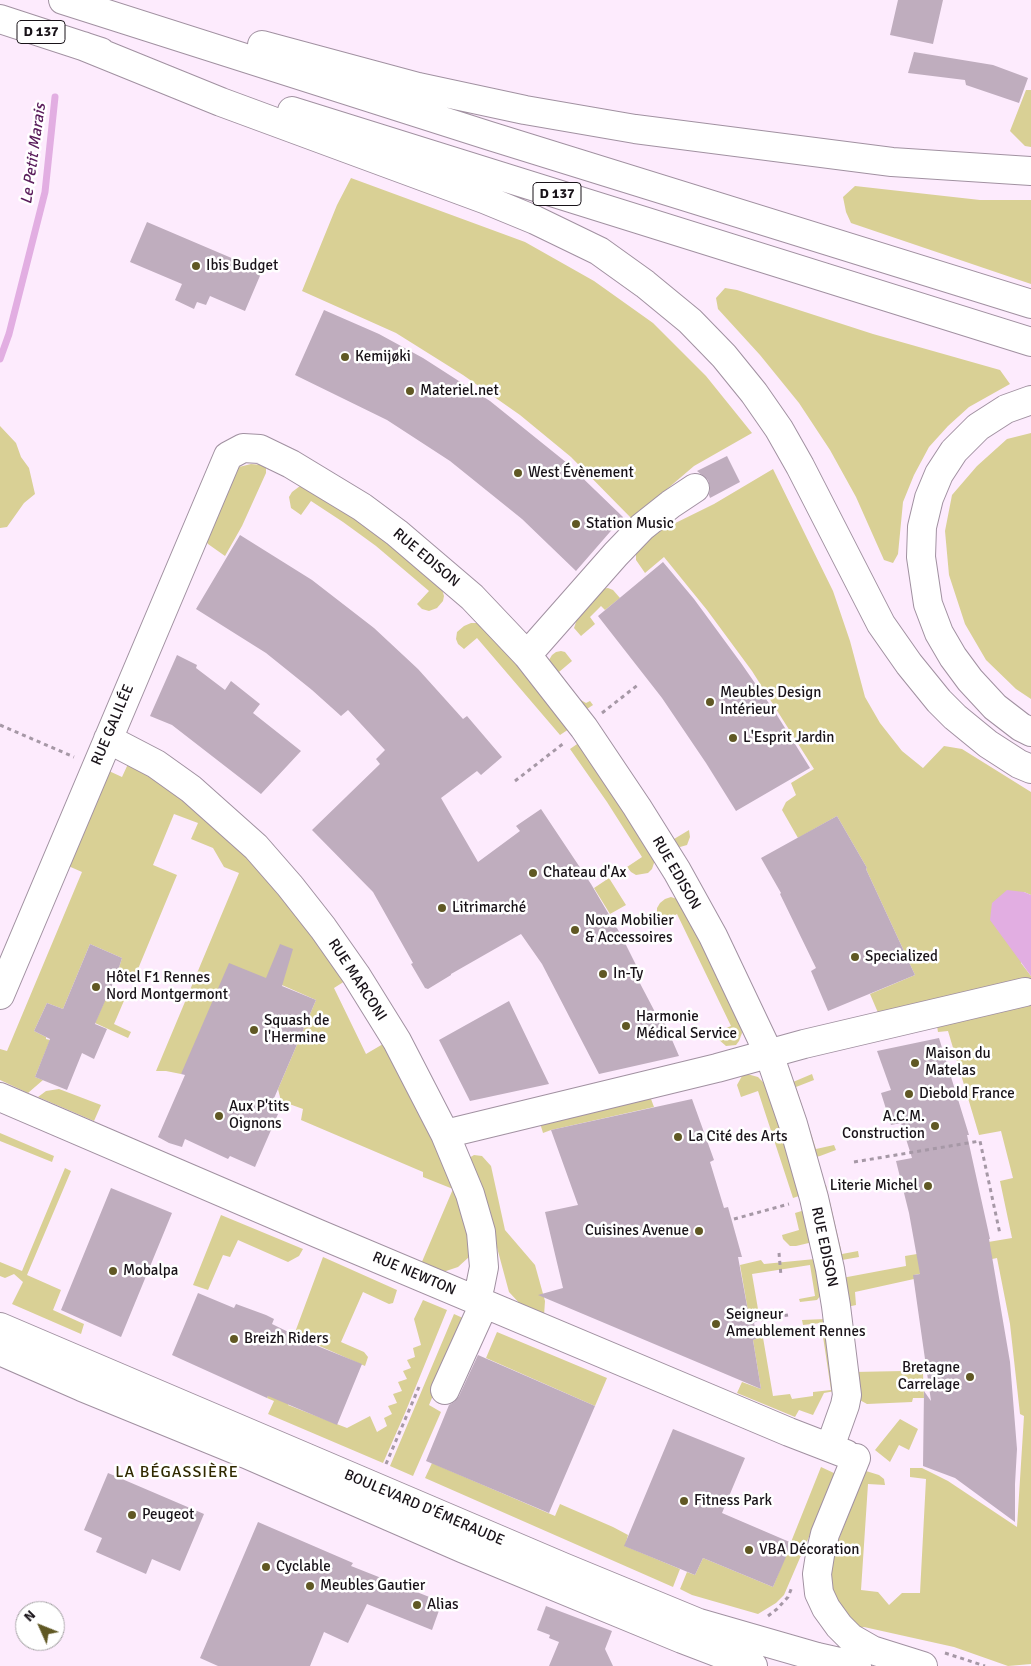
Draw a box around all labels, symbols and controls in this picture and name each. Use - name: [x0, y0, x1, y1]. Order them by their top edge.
- road number: D 137: [17, 21, 65, 44]
- water label: Le Petit Marais: [17, 102, 51, 206]
- road number: D 137: [533, 182, 581, 205]
- place label: Ibis Budget: [206, 257, 278, 275]
- marker: Ibis Budget: [190, 260, 202, 272]
- place label: Kemijøki: [355, 348, 411, 366]
- marker: Kemijøki: [339, 351, 351, 363]
- place label: Materiel.net: [420, 382, 499, 400]
- marker: Materiel.net: [404, 385, 416, 397]
- place label: West Évènement: [528, 464, 634, 482]
- marker: West Évènement: [512, 467, 524, 479]
- place label: Station Music: [586, 515, 674, 533]
- marker: Station Music: [570, 518, 582, 530]
- street label: RUE EDISON: [389, 525, 463, 591]
- street label: RUE GALILÉE: [88, 682, 138, 768]
- place label: Meubles Design Intérieur: [720, 684, 821, 719]
- marker: Meubles Design Intérieur: [704, 696, 716, 708]
- place label: L'Esprit Jardin: [743, 729, 835, 747]
- marker: L'Esprit Jardin: [727, 732, 739, 744]
- street label: RUE EDISON: [648, 833, 704, 913]
- place label: Chateau d'Ax: [543, 864, 627, 882]
- marker: Chateau d'Ax: [527, 867, 539, 879]
- place label: Litrimarché: [452, 899, 526, 917]
- marker: Litrimarché: [436, 902, 448, 914]
- place label: Nova Mobilier & Accessoires: [585, 912, 674, 947]
- marker: Nova Mobilier & Accessoires: [569, 924, 581, 936]
- street label: RUE MARCONI: [324, 936, 390, 1024]
- place label: Specialized: [865, 948, 938, 966]
- marker: Specialized: [849, 951, 861, 963]
- place label: In-Ty: [613, 965, 643, 983]
- marker: In-Ty: [597, 968, 609, 980]
- place label: Hôtel F1 Rennes Nord Montgermont: [106, 969, 228, 1004]
- marker: Hôtel F1 Rennes Nord Montgermont: [90, 981, 102, 993]
- place label: Harmonie Médical Service: [636, 1008, 737, 1043]
- place label: Squash de l'Hermine: [264, 1012, 330, 1047]
- marker: Harmonie Médical Service: [620, 1020, 632, 1032]
- marker: Squash de l'Hermine: [248, 1024, 260, 1036]
- place label: Maison du Matelas: [925, 1045, 991, 1080]
- marker: Maison du Matelas: [909, 1057, 921, 1069]
- place label: Diebold France: [919, 1085, 1015, 1103]
- marker: Diebold France: [903, 1088, 915, 1100]
- place label: Aux P'tits Oignons: [229, 1098, 289, 1133]
- place label: A.C.M. Construction: [842, 1108, 925, 1143]
- marker: Aux P'tits Oignons: [213, 1110, 225, 1122]
- marker: A.C.M. Construction: [929, 1120, 941, 1132]
- place label: La Cité des Arts: [688, 1128, 788, 1146]
- marker: La Cité des Arts: [672, 1131, 684, 1143]
- place label: Literie Michel: [830, 1177, 918, 1195]
- marker: Literie Michel: [922, 1180, 934, 1192]
- street label: RUE EDISON: [807, 1205, 841, 1289]
- place label: Cuisines Avenue: [585, 1222, 689, 1240]
- marker: Cuisines Avenue: [693, 1225, 705, 1237]
- street label: RUE NEWTON: [369, 1248, 459, 1300]
- place label: Mobalpa: [123, 1262, 178, 1280]
- marker: Mobalpa: [107, 1265, 119, 1277]
- place label: Seigneur Ameublement Rennes: [726, 1306, 865, 1341]
- marker: Seigneur Ameublement Rennes: [710, 1318, 722, 1330]
- place label: Breizh Riders: [244, 1330, 328, 1348]
- marker: Breizh Riders: [228, 1333, 240, 1345]
- place label: Bretagne Carrelage: [898, 1359, 960, 1394]
- marker: Bretagne Carrelage: [964, 1371, 976, 1383]
- district label: LA BÉGASSIÈRE: [114, 1463, 240, 1483]
- street label: BOULEVARD D'ÉMERAUDE: [341, 1466, 507, 1550]
- place label: Fitness Park: [694, 1492, 772, 1510]
- marker: Fitness Park: [678, 1495, 690, 1507]
- place label: Peugeot: [142, 1506, 194, 1524]
- marker: Peugeot: [126, 1509, 138, 1521]
- place label: VBA Décoration: [759, 1541, 859, 1559]
- marker: VBA Décoration: [743, 1544, 755, 1556]
- place label: Cyclable: [276, 1558, 331, 1576]
- marker: Cyclable: [260, 1561, 272, 1573]
- place label: Meubles Gautier: [320, 1577, 425, 1595]
- marker: Meubles Gautier: [304, 1580, 316, 1592]
- place label: Alias: [427, 1596, 459, 1614]
- marker: Alias: [411, 1599, 423, 1611]
- north arrow: [15, 1601, 65, 1651]
- text: N: [20, 1607, 39, 1625]

